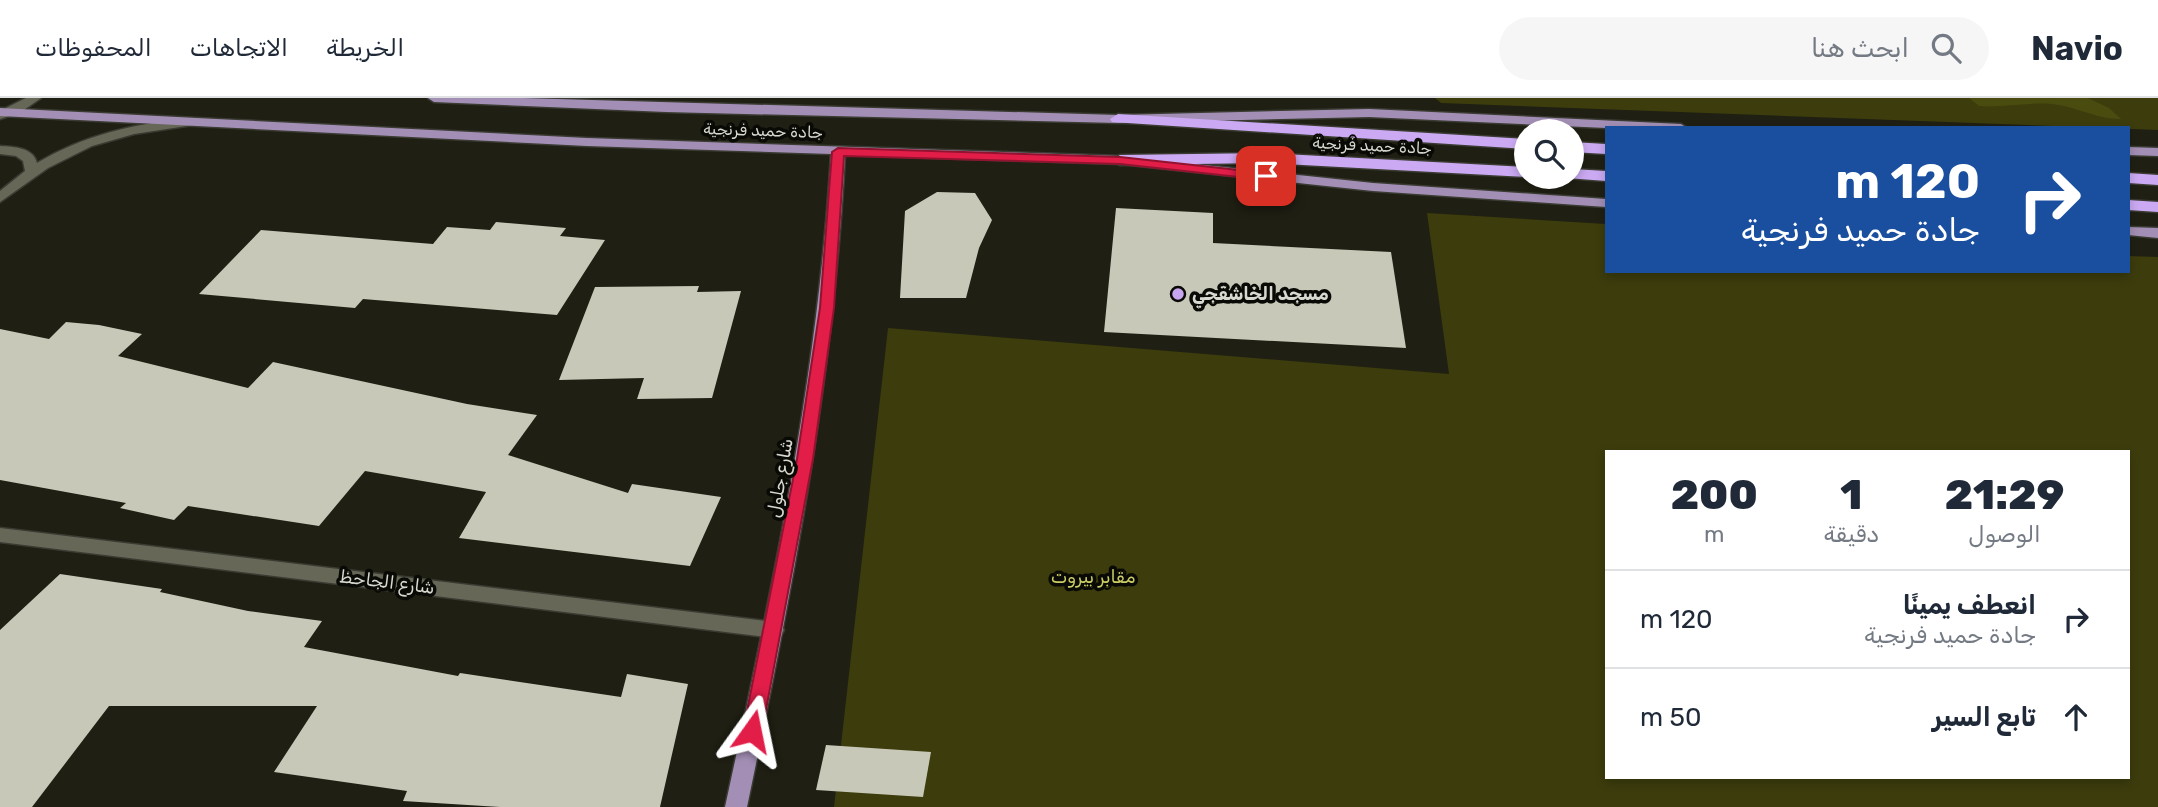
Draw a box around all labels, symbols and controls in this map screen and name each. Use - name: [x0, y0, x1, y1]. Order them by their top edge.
- search box: [1499, 17, 1989, 80]
- icon: search: [1927, 29, 1965, 67]
- text: Navio: [2031, 29, 2123, 68]
- text: ابحث هنا: [1811, 33, 1909, 64]
- text: المحفوظات: [35, 34, 152, 62]
- text: الاتجاهات: [190, 34, 288, 62]
- text: الخريطة: [326, 34, 404, 62]
- street label: جادة حميد فرنجية: [703, 119, 823, 143]
- map controls: [1514, 119, 1584, 189]
- button: search: [1514, 119, 1584, 189]
- street label: جادة حميد فرنجية: [1312, 133, 1432, 159]
- pin: [1236, 146, 1296, 206]
- text: 120 m: [1835, 152, 1980, 210]
- icon: right: [2004, 154, 2095, 245]
- icon: arrive: [1247, 157, 1285, 195]
- text: جادة حميد فرنجية: [1741, 211, 1980, 249]
- place label: مسجد الخاشقجي: [1192, 283, 1329, 308]
- marker: مسجد الخاشقجي: [1170, 286, 1186, 302]
- street label: شارع جلول: [762, 437, 799, 520]
- text: 200: [1671, 470, 1758, 520]
- text: 1: [1840, 470, 1862, 520]
- text: 21:29: [1945, 470, 2064, 520]
- text: m: [1704, 520, 1724, 548]
- text: دقيقة: [1823, 520, 1879, 548]
- text: الوصول: [1968, 520, 2041, 548]
- street label: شارع الجاحظ: [338, 565, 436, 600]
- park label: مقابر بيروت: [1051, 566, 1135, 588]
- text: انعطف يمينًا: [1903, 590, 2036, 621]
- icon: right: [2057, 600, 2095, 638]
- text: 120 m: [1640, 604, 1712, 635]
- text: جادة حميد فرنجية: [1864, 621, 2036, 649]
- position arrow: [715, 694, 789, 768]
- icon: ahead: [2057, 698, 2095, 736]
- text: 50 m: [1640, 702, 1701, 733]
- text: تابع السير: [1932, 702, 2036, 733]

